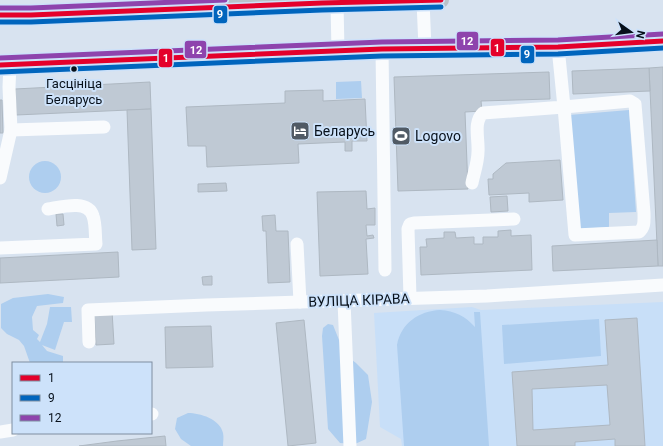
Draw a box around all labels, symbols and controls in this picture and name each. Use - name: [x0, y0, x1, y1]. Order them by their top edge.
- line badge: 9: [213, 5, 228, 24]
- text: 9: [217, 8, 223, 21]
- north arrow: [611, 12, 651, 52]
- text: N: [633, 29, 647, 40]
- line badge: 12: [456, 31, 479, 51]
- text: 12: [461, 35, 473, 48]
- line badge: 1: [490, 38, 505, 57]
- line badge: 12: [184, 40, 207, 59]
- text: 1: [494, 42, 500, 55]
- text: 12: [190, 44, 202, 57]
- line badge: 9: [520, 45, 535, 64]
- line badge: 1: [158, 48, 173, 68]
- text: 9: [524, 48, 530, 61]
- text: 1: [163, 52, 169, 65]
- marker: Гасцініца Беларусь: [69, 64, 79, 74]
- place label: Гасцініца Беларусь: [46, 76, 102, 107]
- hotel icon: Беларусь: [289, 120, 311, 142]
- place label: Беларусь: [314, 123, 375, 139]
- sports icon: Logovo: [390, 125, 412, 147]
- place label: Logovo: [415, 128, 461, 144]
- street label: ВУЛІЦА КІРАВА: [308, 290, 410, 310]
- legend: [12, 362, 152, 434]
- text: 1: [48, 371, 55, 385]
- text: 9: [48, 391, 55, 405]
- text: 12: [48, 411, 62, 425]

